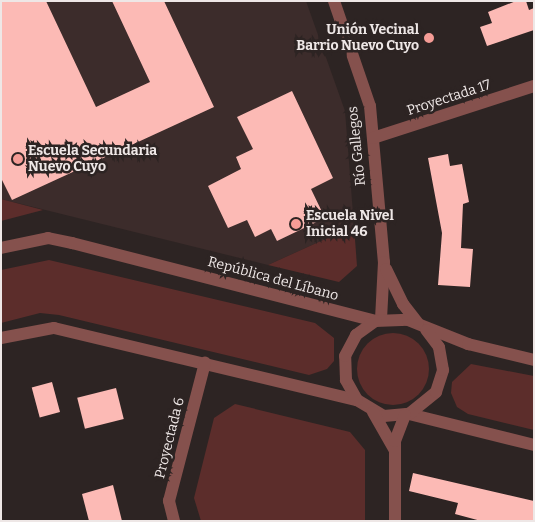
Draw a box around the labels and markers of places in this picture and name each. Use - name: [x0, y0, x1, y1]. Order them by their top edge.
- place label: Unión Vecinal Barrio Nuevo Cuyo: [296, 22, 419, 54]
- marker: Unión Vecinal Barrio Nuevo Cuyo: [423, 32, 435, 44]
- place label: Escuela Secundaria Nuevo Cuyo: [28, 143, 157, 176]
- marker: Escuela Secundaria Nuevo Cuyo: [12, 153, 24, 165]
- place label: Escuela Nivel Inicial 46: [306, 208, 394, 240]
- marker: Escuela Nivel Inicial 46: [290, 218, 302, 230]

